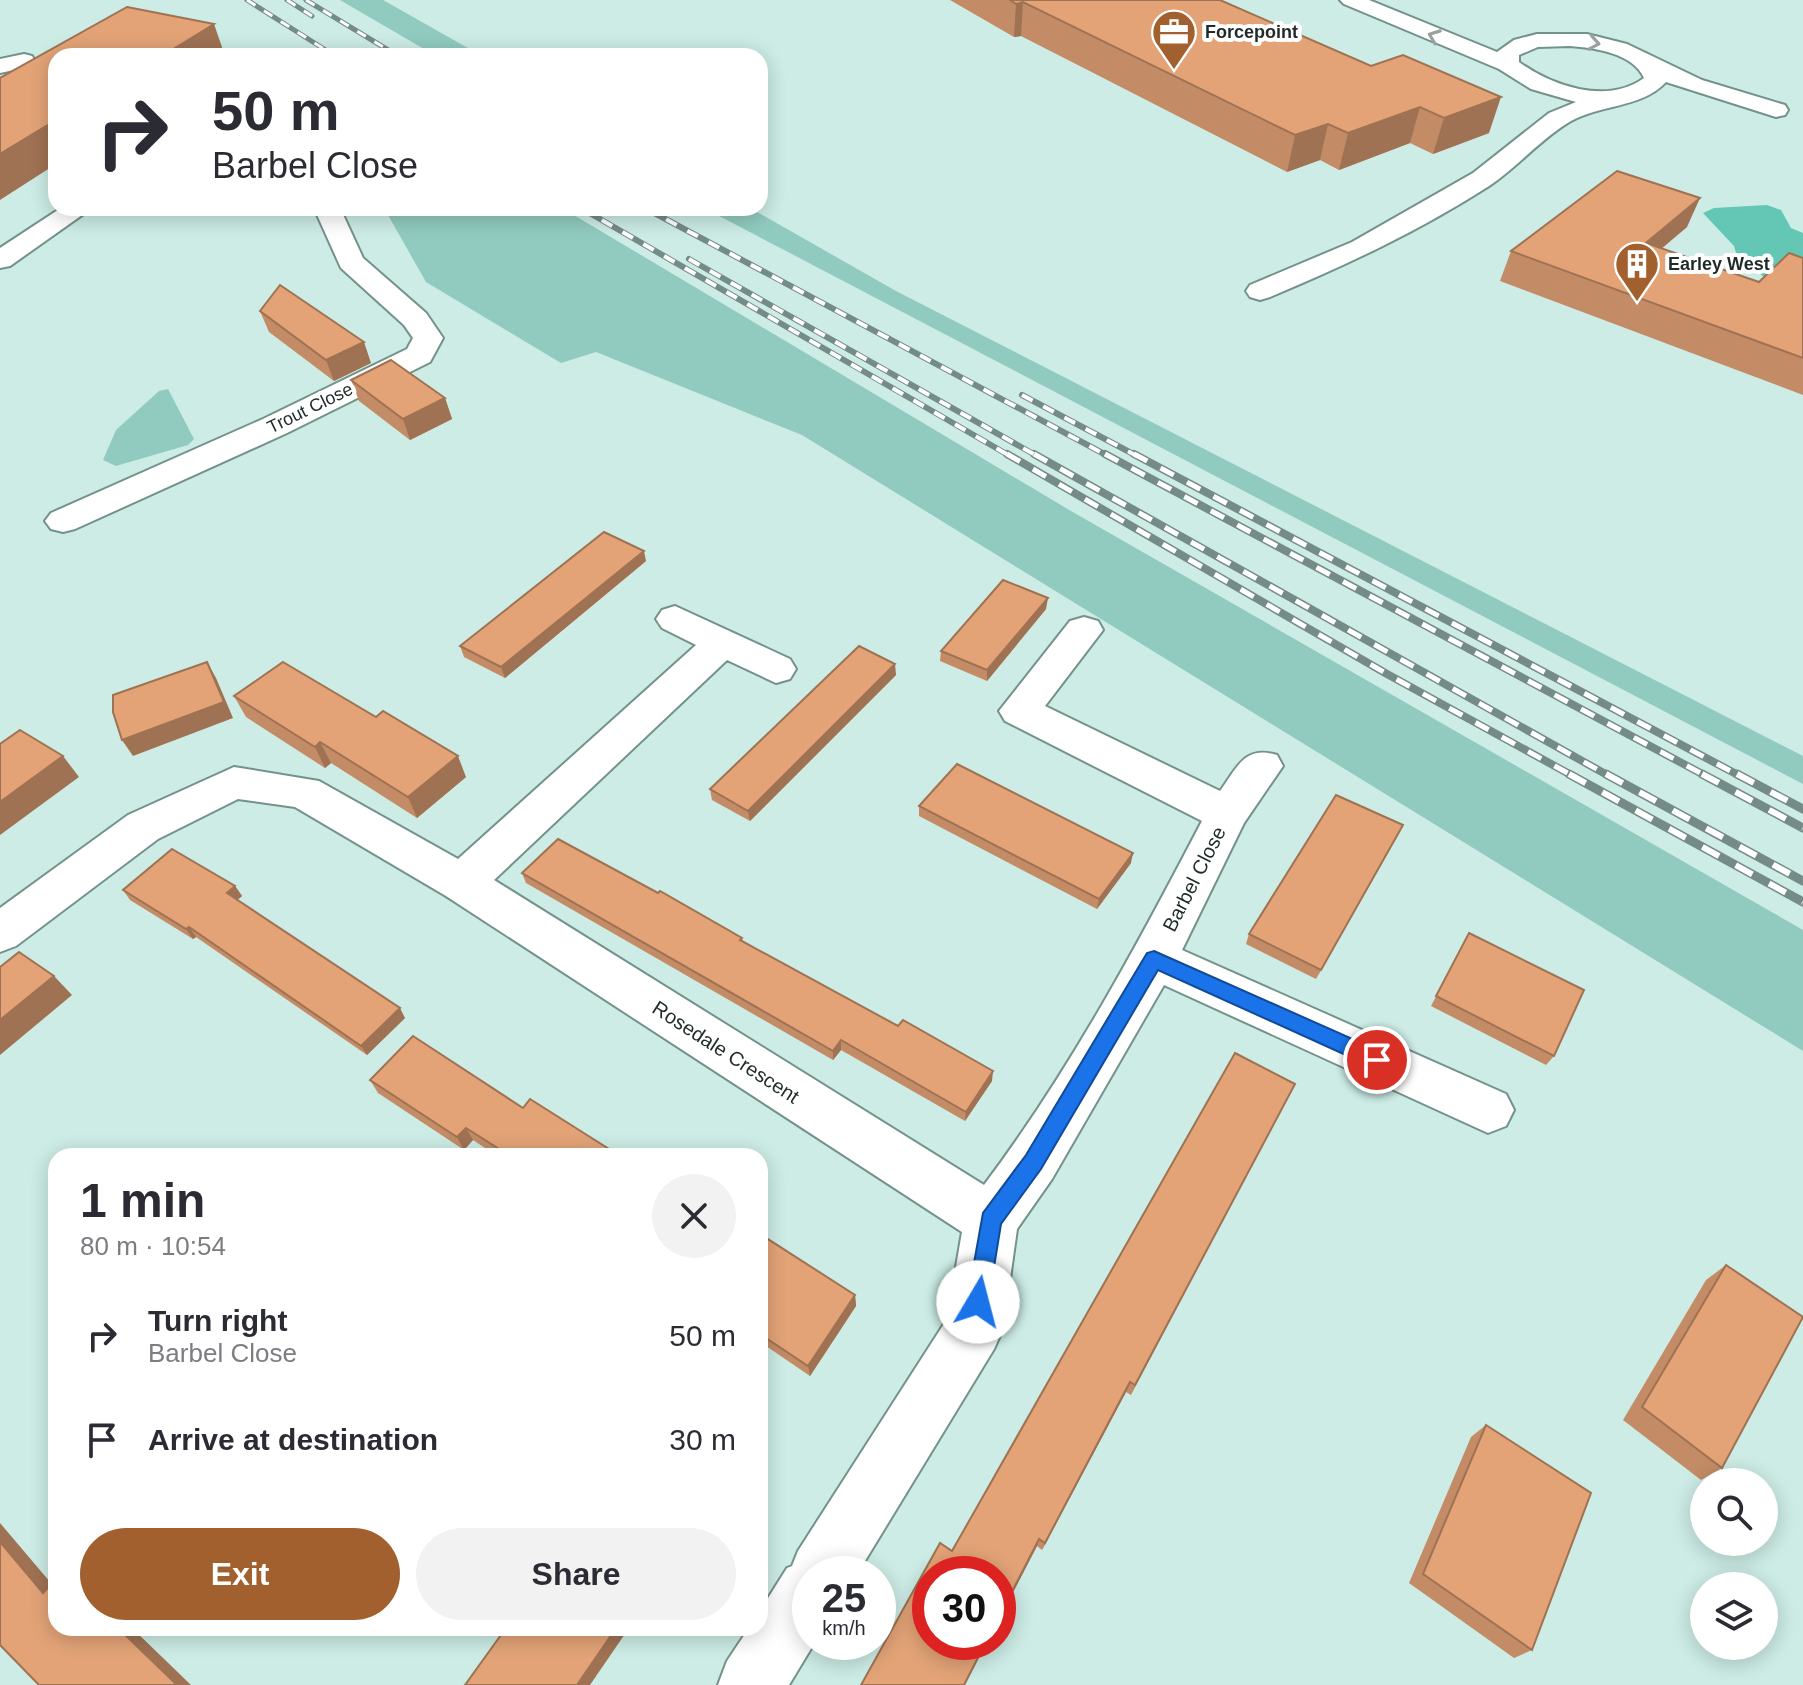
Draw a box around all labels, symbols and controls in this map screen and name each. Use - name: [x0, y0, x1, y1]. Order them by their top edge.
- office icon: Forcepoint: [1150, 8, 1198, 71]
- place label: Forcepoint: [1205, 22, 1298, 42]
- one-way arrow: [1428, 29, 1442, 46]
- one-way arrow: [1587, 34, 1601, 51]
- text: 50 m: [212, 79, 340, 142]
- icon: right: [80, 80, 184, 184]
- text: Barbel Close: [212, 145, 418, 186]
- building icon: Earley West: [1613, 240, 1661, 303]
- place label: Earley West: [1668, 254, 1770, 274]
- street label: Trout Close: [264, 379, 356, 437]
- street label: Barbel Close: [1158, 823, 1230, 935]
- street label: Rosedale Crescent: [649, 996, 804, 1108]
- pin: [1343, 1026, 1411, 1094]
- icon: arrive: [1355, 1038, 1399, 1082]
- text: 1 min: [80, 1174, 205, 1227]
- button: close: [652, 1174, 736, 1258]
- text: 80 m · 10:54: [80, 1231, 226, 1261]
- position arrow: [936, 1260, 1020, 1344]
- text: Turn right: [148, 1304, 287, 1337]
- icon: right: [80, 1314, 124, 1358]
- text: 50 m: [669, 1319, 736, 1352]
- text: Barbel Close: [148, 1338, 297, 1368]
- icon: arrive: [80, 1418, 124, 1462]
- text: Arrive at destination: [148, 1423, 438, 1456]
- text: 30 m: [669, 1423, 736, 1456]
- map controls: [1690, 1468, 1778, 1660]
- button: search: [1690, 1468, 1778, 1556]
- button: Exit: [80, 1528, 400, 1620]
- button: Share: [416, 1528, 736, 1620]
- speed limit sign: 30: [912, 1556, 1016, 1660]
- button: layers: [1690, 1572, 1778, 1660]
- text: 25: [822, 1576, 866, 1620]
- text: km/h: [822, 1617, 866, 1639]

